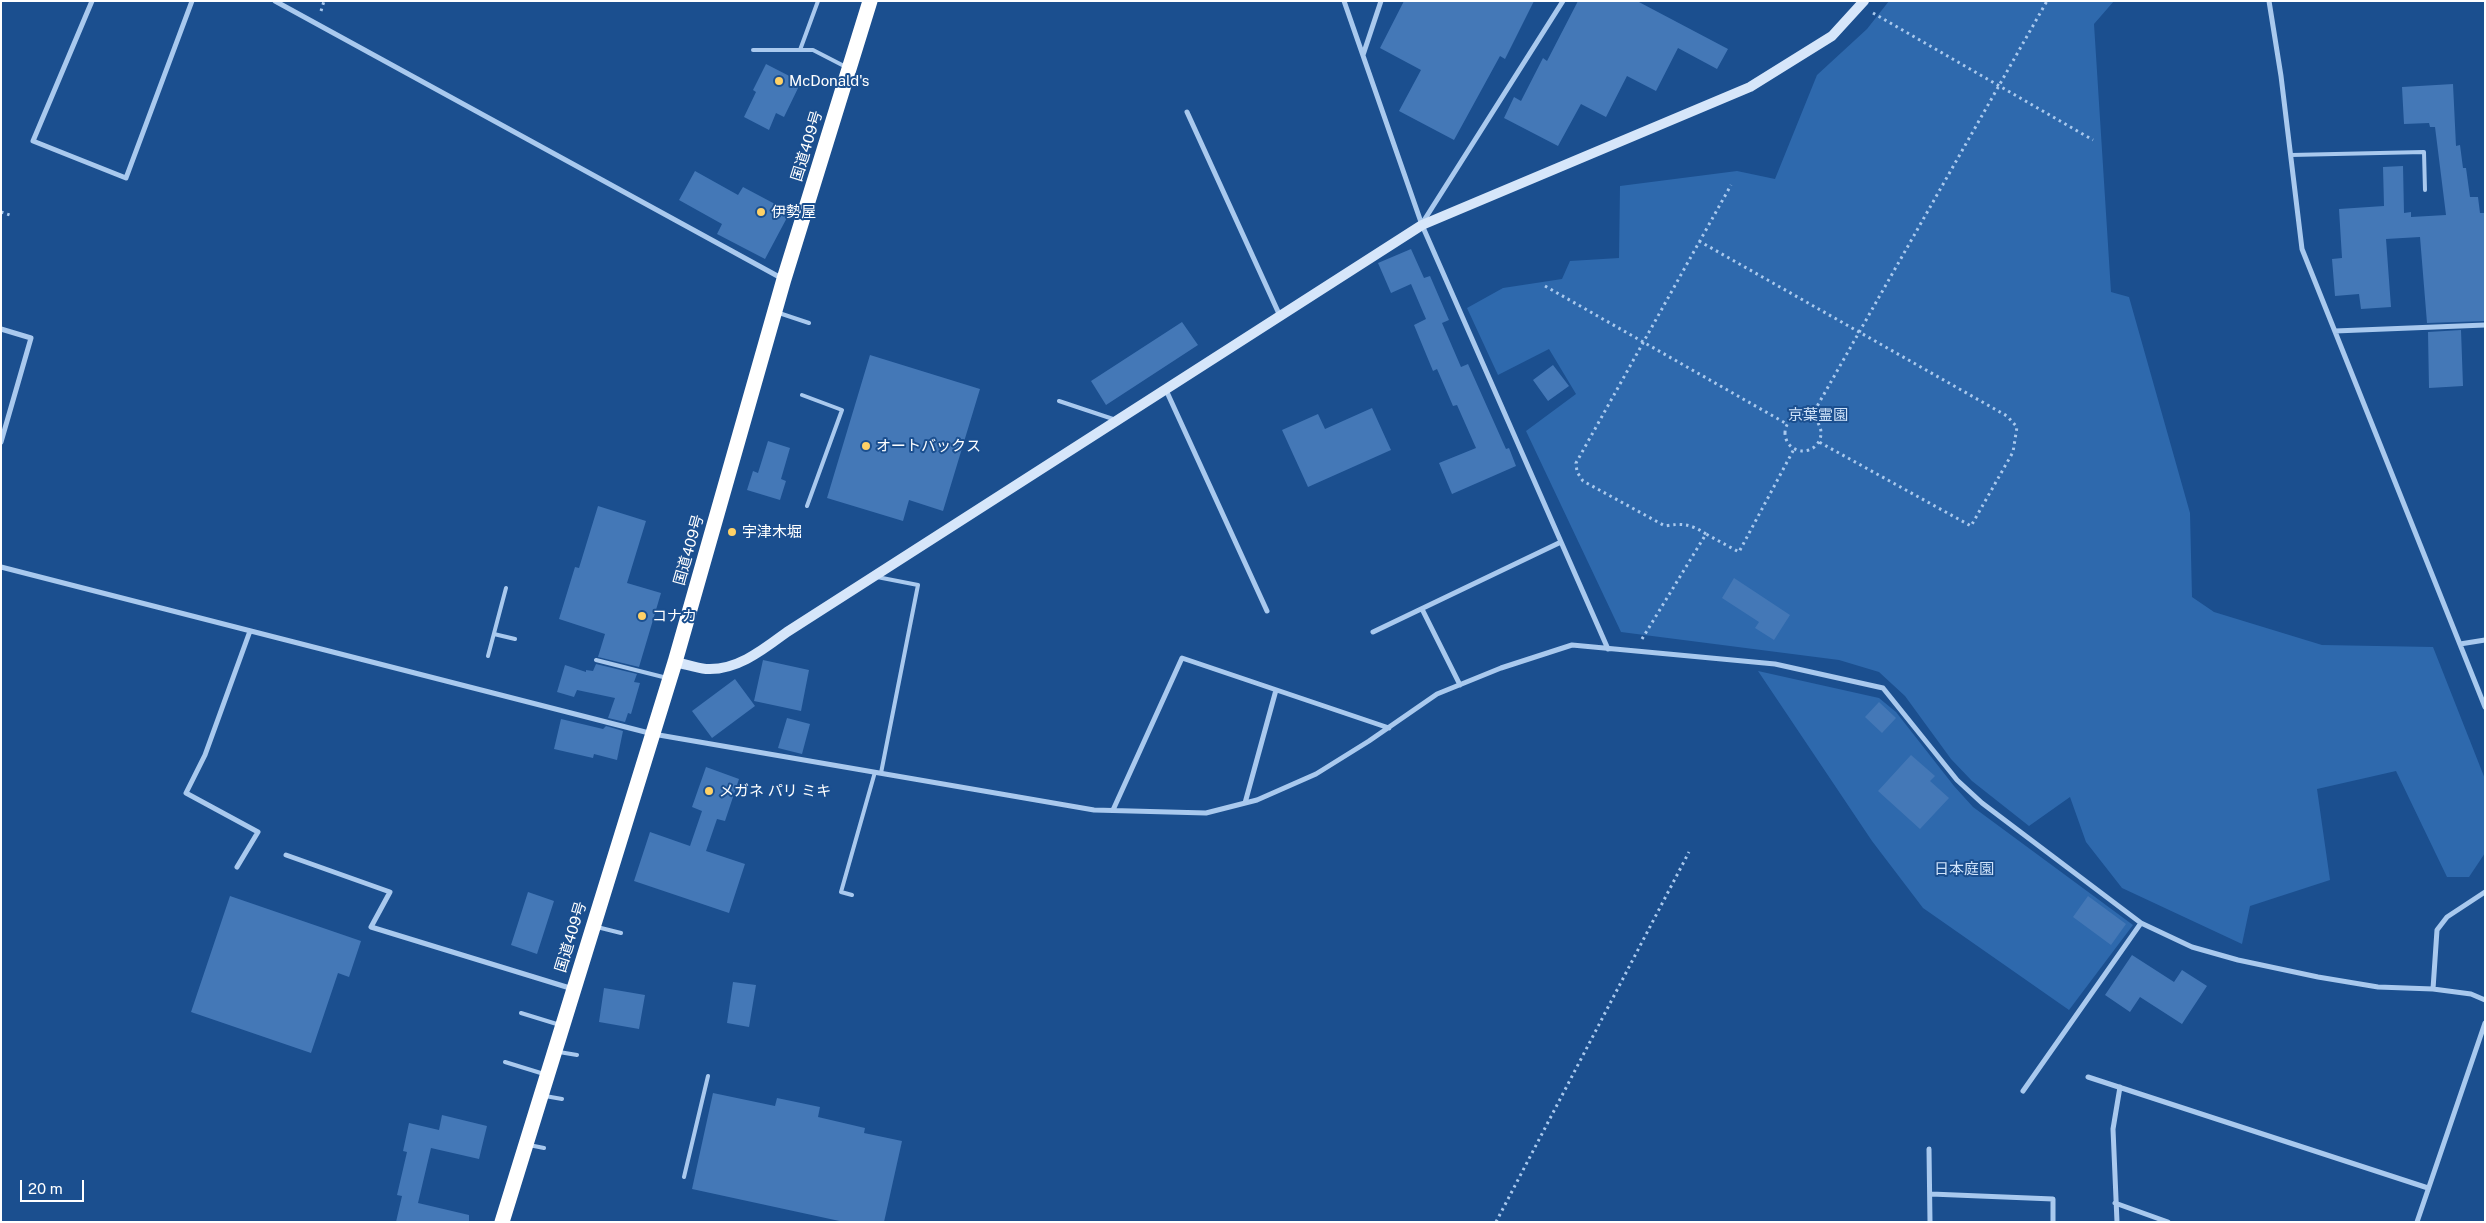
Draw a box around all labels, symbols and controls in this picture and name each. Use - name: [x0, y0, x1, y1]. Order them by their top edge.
- place label: McDonald's: [789, 72, 869, 90]
- marker: McDonald's: [773, 75, 785, 87]
- street label: 国道409号: [788, 109, 826, 183]
- place label: 伊勢屋: [771, 203, 816, 221]
- marker: 伊勢屋: [755, 206, 767, 218]
- park label: 京葉霊園: [1788, 406, 1848, 424]
- place label: オートバックス: [876, 437, 981, 455]
- marker: オートバックス: [860, 440, 872, 452]
- street label: 国道409号: [670, 512, 708, 588]
- place label: 宇津木堀: [742, 523, 802, 541]
- marker: 宇津木堀: [726, 526, 738, 538]
- place label: コナカ: [652, 607, 697, 625]
- marker: コナカ: [636, 610, 648, 622]
- place label: メガネ パリ ミキ: [719, 782, 831, 800]
- marker: メガネ パリ ミキ: [703, 785, 715, 797]
- park label: 日本庭園: [1934, 860, 1994, 878]
- street label: 国道409号: [552, 900, 590, 974]
- scale bar: [22, 1170, 86, 1202]
- text: 20 m: [28, 1180, 63, 1197]

